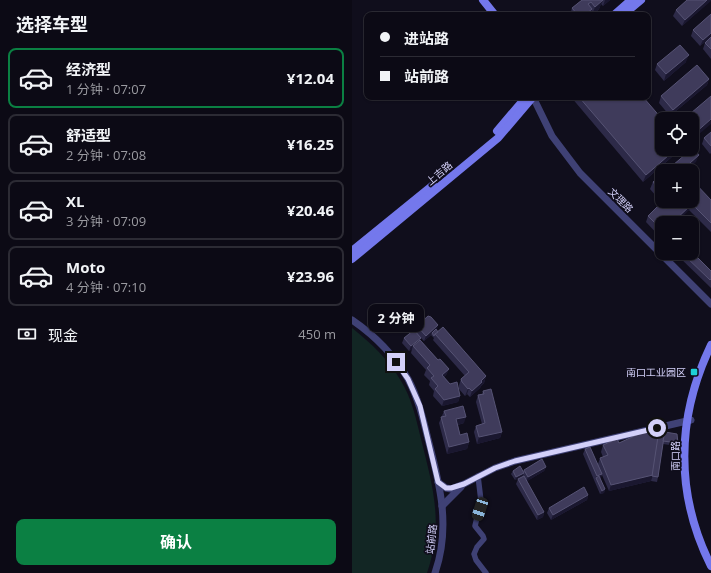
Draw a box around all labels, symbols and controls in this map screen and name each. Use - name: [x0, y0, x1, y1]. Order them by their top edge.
- text: 选择车型: [16, 12, 88, 36]
- text: 进站路: [404, 28, 449, 48]
- text: 经济型: [66, 59, 111, 79]
- icon: car: [18, 60, 54, 96]
- text: 站前路: [404, 66, 449, 86]
- text: ¥12.04: [287, 68, 334, 88]
- text: 1 分钟 · 07:07: [66, 80, 146, 98]
- map controls: [655, 112, 699, 260]
- button: locate: [655, 112, 699, 156]
- text: 舒适型: [66, 125, 111, 145]
- icon: car: [18, 126, 54, 162]
- text: ¥16.25: [287, 134, 334, 154]
- text: 2 分钟 · 07:08: [66, 146, 146, 164]
- street label: 上吉路: [423, 158, 455, 188]
- button: +: [655, 164, 699, 208]
- street label: 文理路: [605, 184, 637, 216]
- text: XL: [66, 191, 84, 211]
- icon: car: [18, 192, 54, 228]
- text: ¥20.46: [287, 200, 334, 220]
- text: 3 分钟 · 07:09: [66, 212, 146, 230]
- button: −: [655, 216, 699, 260]
- text: Moto: [66, 257, 105, 277]
- icon: car: [18, 258, 54, 294]
- text: ¥23.96: [287, 266, 334, 286]
- text: 4 分钟 · 07:10: [66, 278, 146, 296]
- callout: 2 分钟: [368, 304, 424, 332]
- text: 2 分钟: [378, 309, 414, 327]
- icon: cash: [16, 323, 38, 345]
- text: 现金: [48, 325, 78, 345]
- text: 450 m: [298, 325, 336, 343]
- route end: [387, 353, 405, 371]
- place label: 南口工业园区: [626, 365, 686, 379]
- marker: 南口工业园区: [689, 367, 699, 377]
- route start: [648, 419, 666, 437]
- street label: 南口路: [668, 441, 682, 471]
- car: [471, 496, 489, 522]
- button: 确认: [16, 519, 336, 565]
- street label: 站前路: [422, 523, 440, 555]

